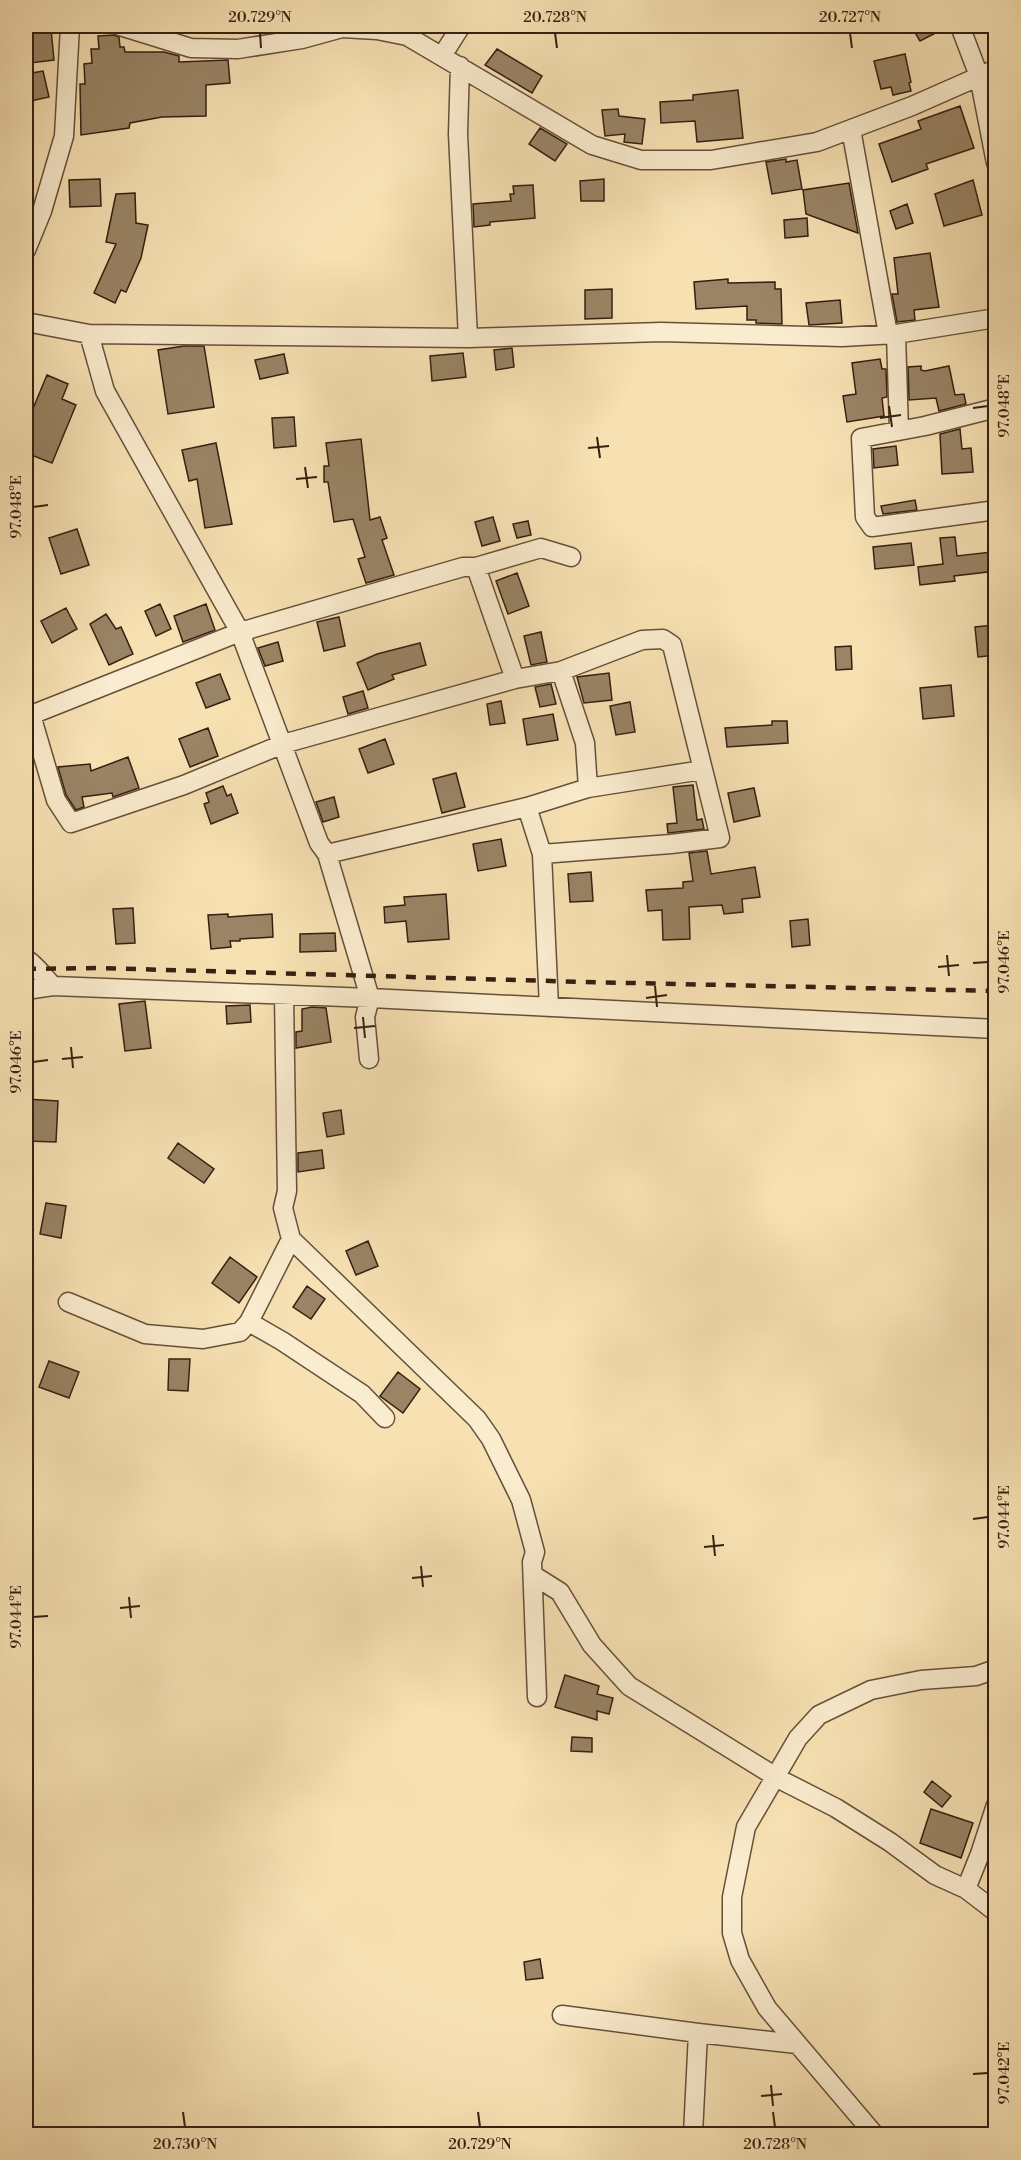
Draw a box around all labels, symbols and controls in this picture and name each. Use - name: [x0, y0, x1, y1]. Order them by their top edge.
- text: 20.729°N: [228, 8, 292, 27]
- text: 20.728°N: [523, 8, 587, 27]
- text: 20.727°N: [819, 8, 881, 27]
- text: 97.048°E: [995, 374, 1014, 438]
- text: 97.048°E: [7, 475, 26, 539]
- text: 97.046°E: [995, 930, 1014, 994]
- text: 97.046°E: [7, 1030, 26, 1094]
- text: 97.044°E: [995, 1485, 1014, 1549]
- text: 97.044°E: [7, 1585, 26, 1649]
- text: 97.042°E: [995, 2042, 1014, 2104]
- text: 20.730°N: [153, 2135, 217, 2154]
- text: 20.729°N: [448, 2135, 512, 2154]
- text: 20.728°N: [743, 2135, 807, 2154]

